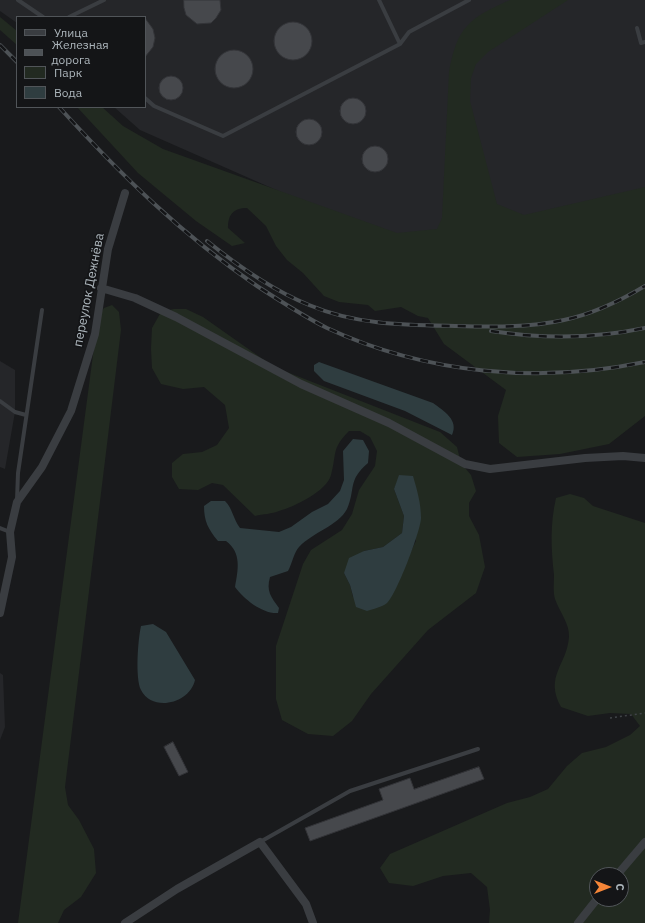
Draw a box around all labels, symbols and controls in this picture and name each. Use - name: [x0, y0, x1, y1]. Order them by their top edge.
- legend: [16, 16, 146, 108]
- text: Улица: [54, 25, 88, 40]
- text: Железная дорога: [51, 37, 109, 67]
- text: Парк: [54, 65, 82, 80]
- text: Вода: [54, 85, 82, 100]
- street label: переулок Дежнёва: [70, 232, 108, 348]
- north arrow: [589, 867, 629, 907]
- text: С: [613, 883, 627, 891]

